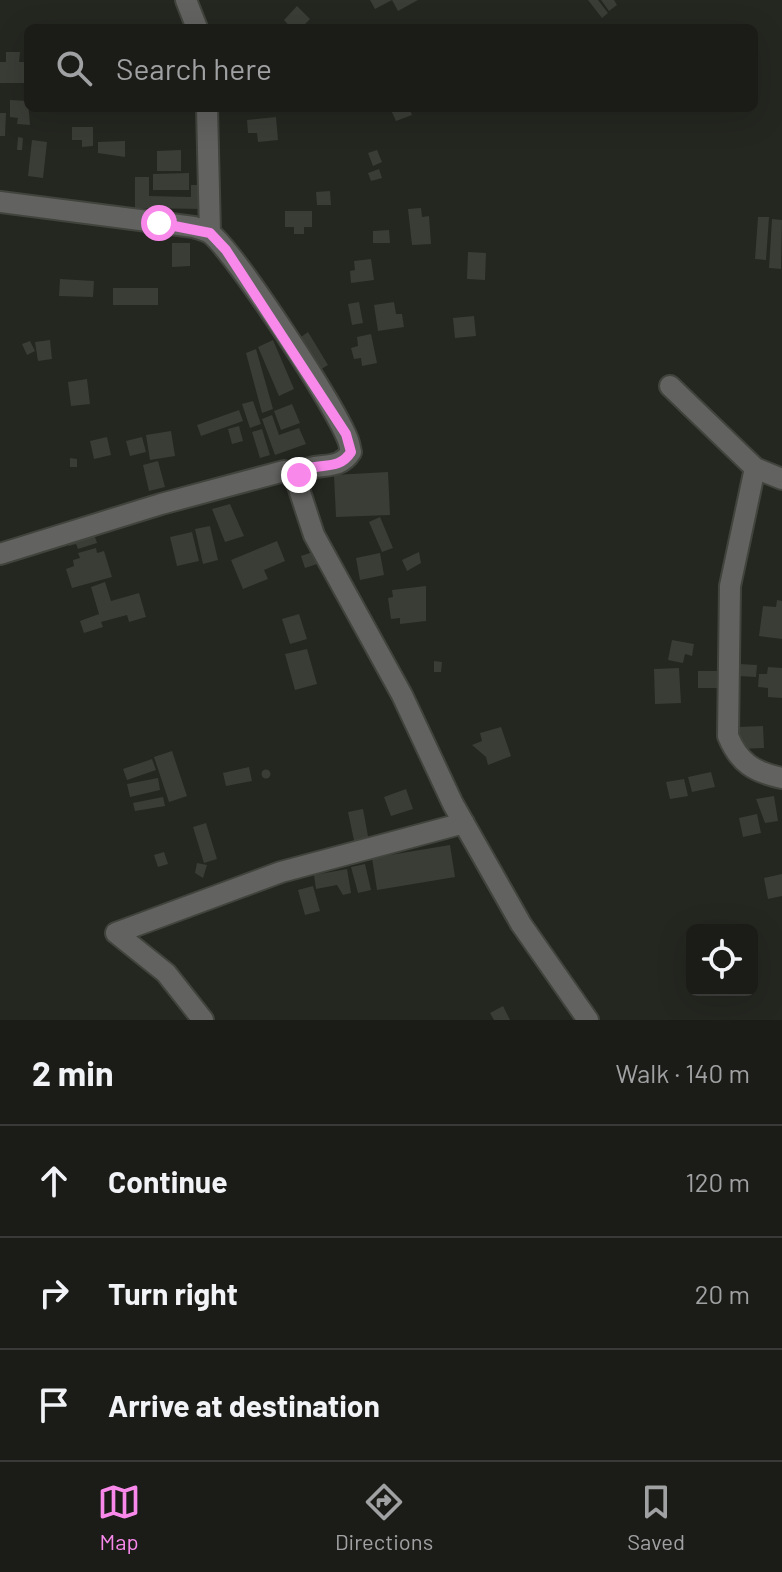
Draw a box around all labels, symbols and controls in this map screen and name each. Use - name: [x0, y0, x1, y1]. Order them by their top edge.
- search box: [24, 24, 758, 112]
- icon: search: [52, 46, 96, 90]
- text: Search here: [116, 50, 272, 86]
- route start: [141, 205, 177, 241]
- route end: [281, 457, 317, 493]
- map controls: [686, 924, 758, 996]
- button: locate: [686, 924, 758, 996]
- text: 2 min: [32, 1052, 114, 1093]
- text: Walk · 140 m: [615, 1057, 750, 1088]
- icon: ahead: [32, 1159, 76, 1203]
- text: Continue: [108, 1163, 228, 1199]
- text: 120 m: [686, 1166, 750, 1197]
- icon: right: [32, 1271, 76, 1315]
- text: Turn right: [108, 1275, 238, 1311]
- text: 20 m: [695, 1278, 750, 1309]
- icon: arrive: [32, 1383, 76, 1427]
- text: Arrive at destination: [108, 1387, 380, 1423]
- tab: Map: [97, 1480, 141, 1554]
- tab: Directions: [335, 1480, 433, 1554]
- tab: Saved: [627, 1480, 685, 1554]

